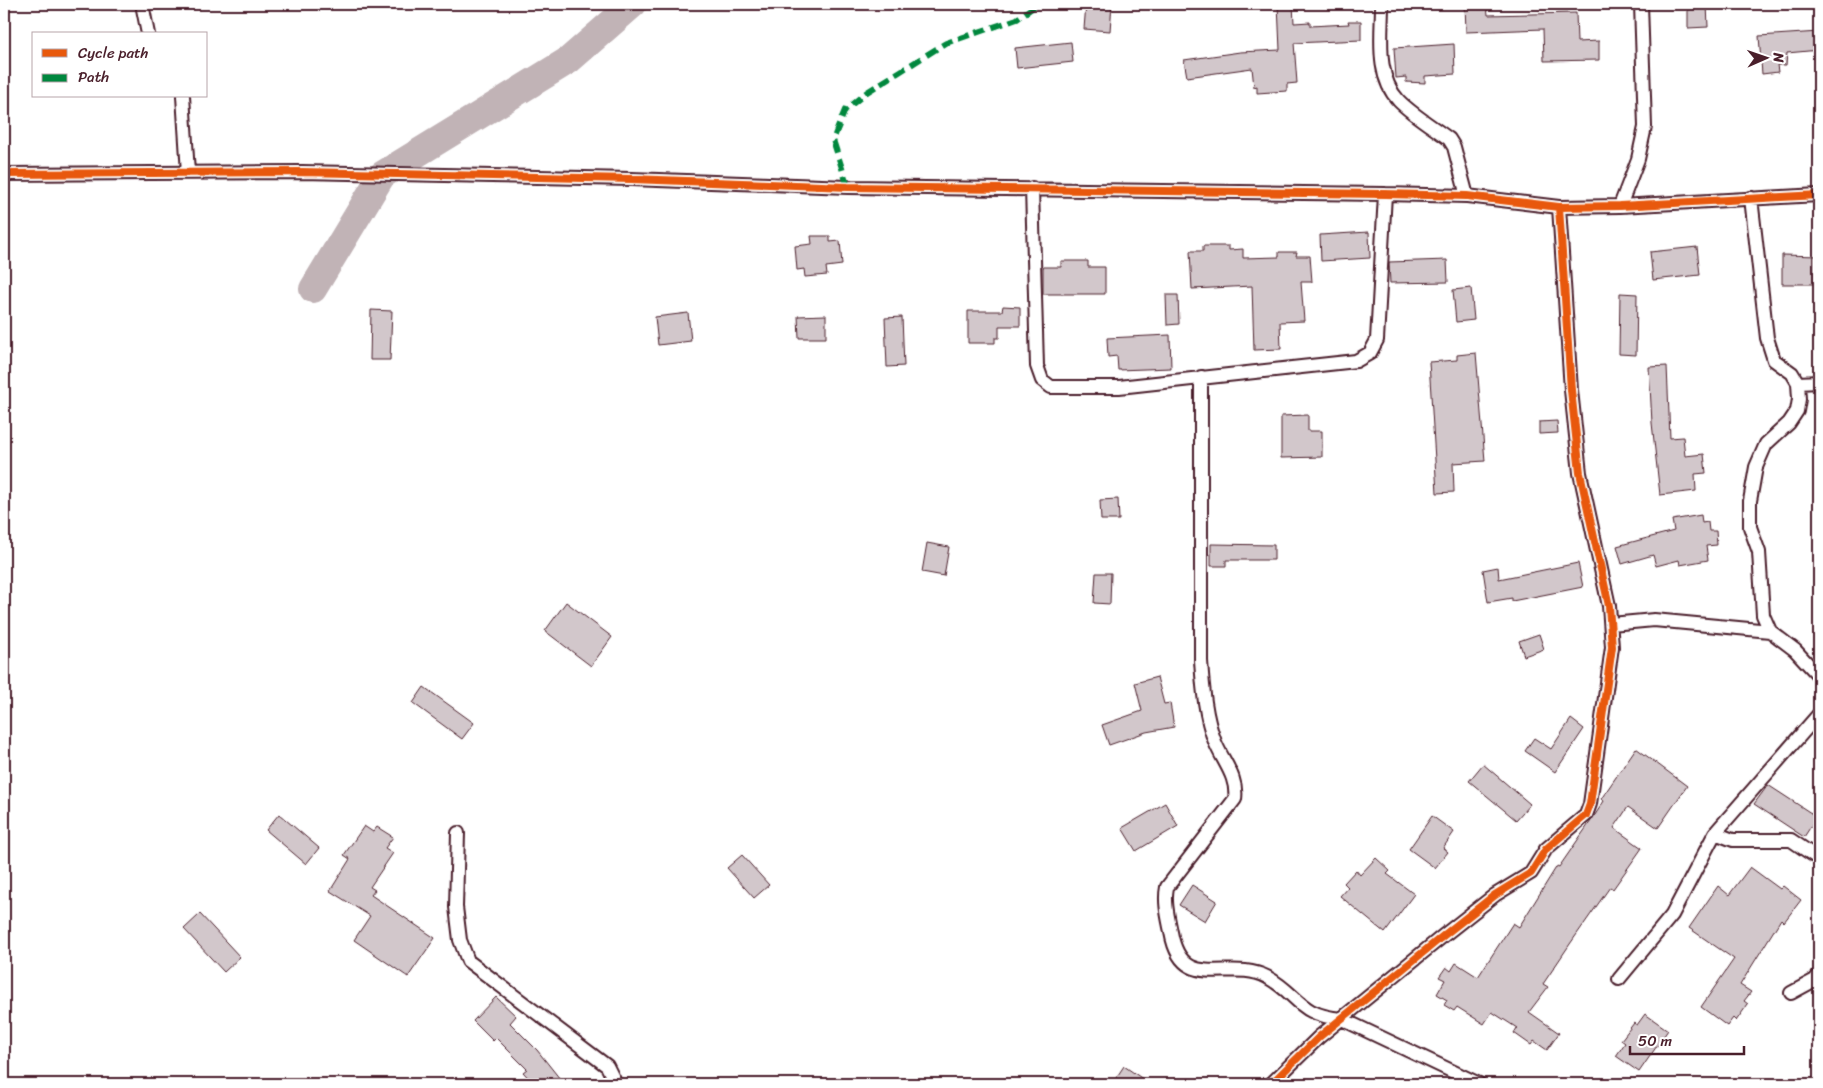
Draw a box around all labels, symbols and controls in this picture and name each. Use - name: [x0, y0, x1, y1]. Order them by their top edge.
- legend: [32, 32, 208, 98]
- north arrow: [1740, 32, 1790, 82]
- text: Cycle path: [78, 40, 149, 66]
- text: N: [1766, 51, 1791, 63]
- text: Path: [78, 64, 109, 90]
- scale bar: [1630, 1023, 1744, 1055]
- text: 50 m: [1638, 1028, 1673, 1054]

